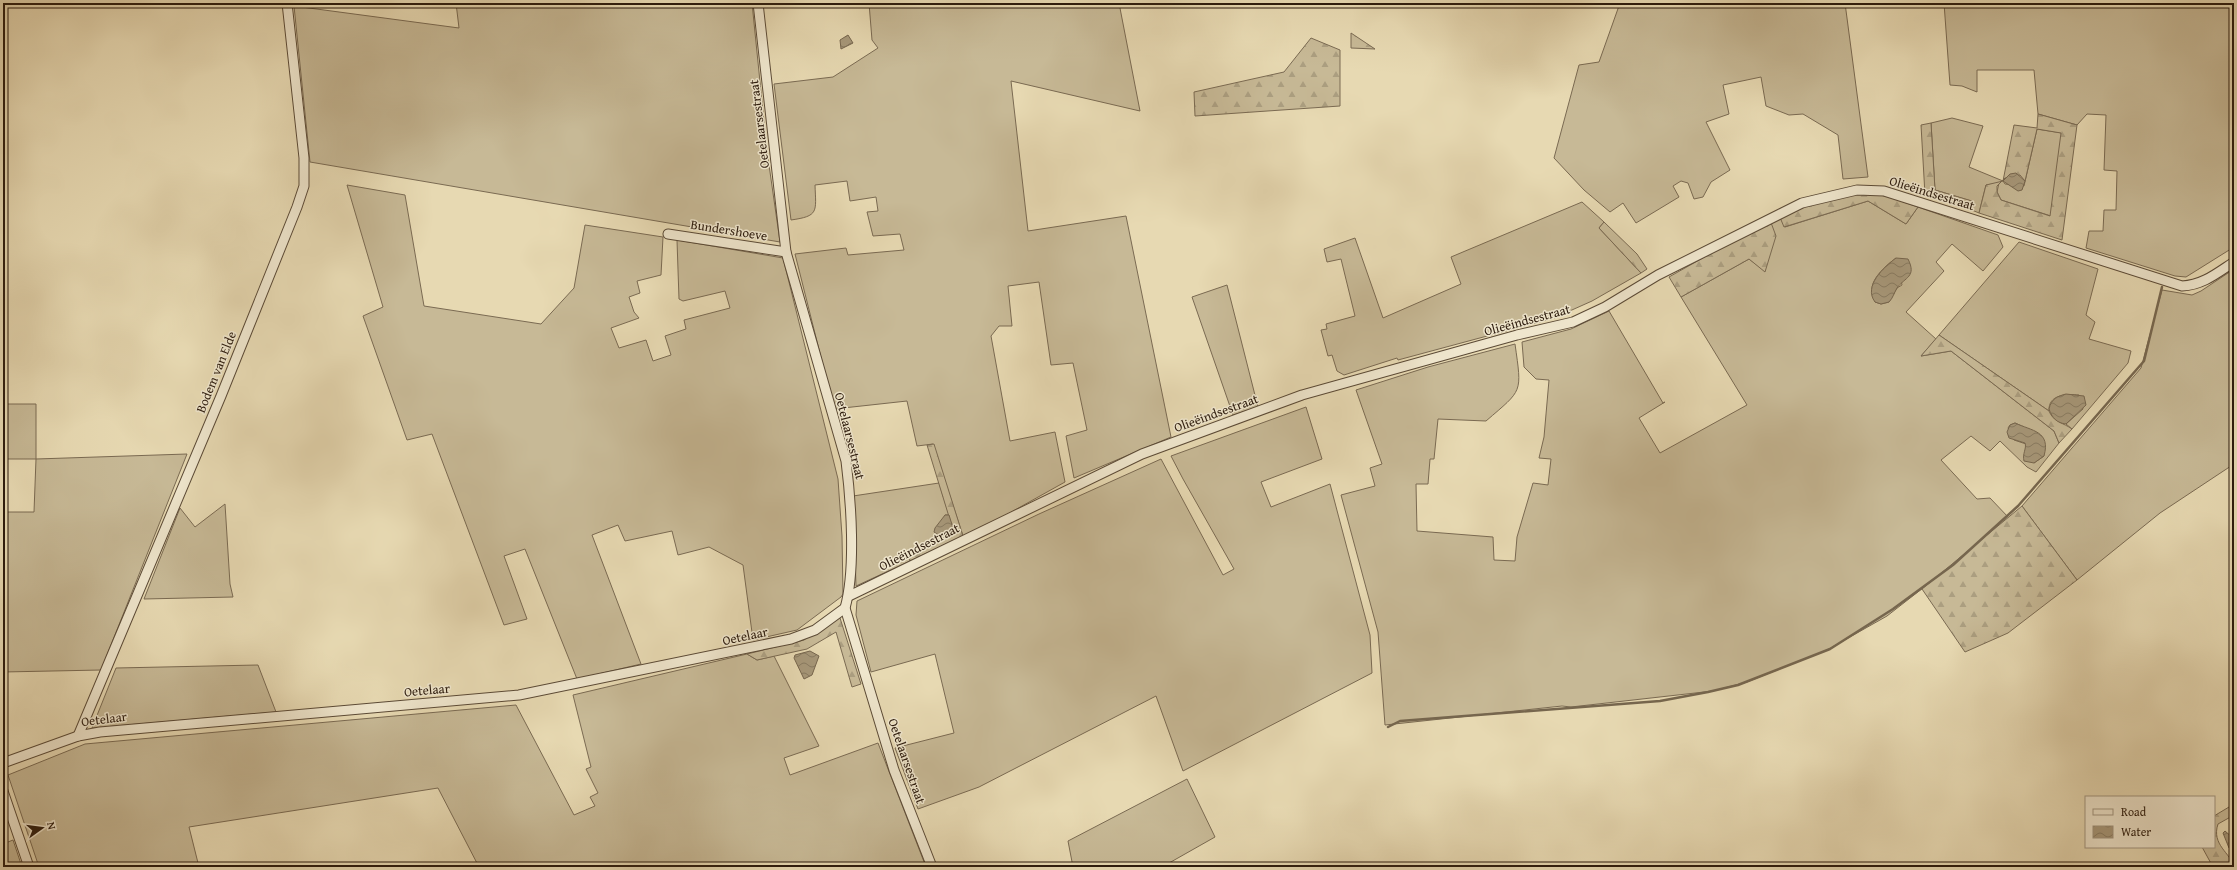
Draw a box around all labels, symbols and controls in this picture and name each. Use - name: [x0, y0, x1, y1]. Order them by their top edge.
- street label: Oetelaarsestraat: [744, 78, 774, 169]
- street label: Olieëindsestraat: [1887, 171, 1977, 215]
- street label: Bundershoeve: [689, 215, 769, 245]
- street label: Olieëindsestraat: [1482, 299, 1573, 341]
- street label: Bodem van Elde: [191, 328, 241, 416]
- street label: Olieëindsestraat: [1171, 389, 1261, 437]
- street label: Oetelaarsestraat: [830, 390, 870, 482]
- street label: Olieëindsestraat: [875, 518, 963, 576]
- street label: Oetelaar: [721, 622, 770, 650]
- street label: Oetelaar: [403, 678, 451, 701]
- street label: Oetelaar: [80, 707, 129, 731]
- street label: Oetelaarsestraat: [884, 716, 931, 807]
- legend: [2085, 796, 2215, 848]
- text: Road: [2121, 803, 2147, 820]
- north arrow: [22, 808, 62, 848]
- text: N: [43, 820, 61, 832]
- text: Water: [2121, 823, 2151, 840]

